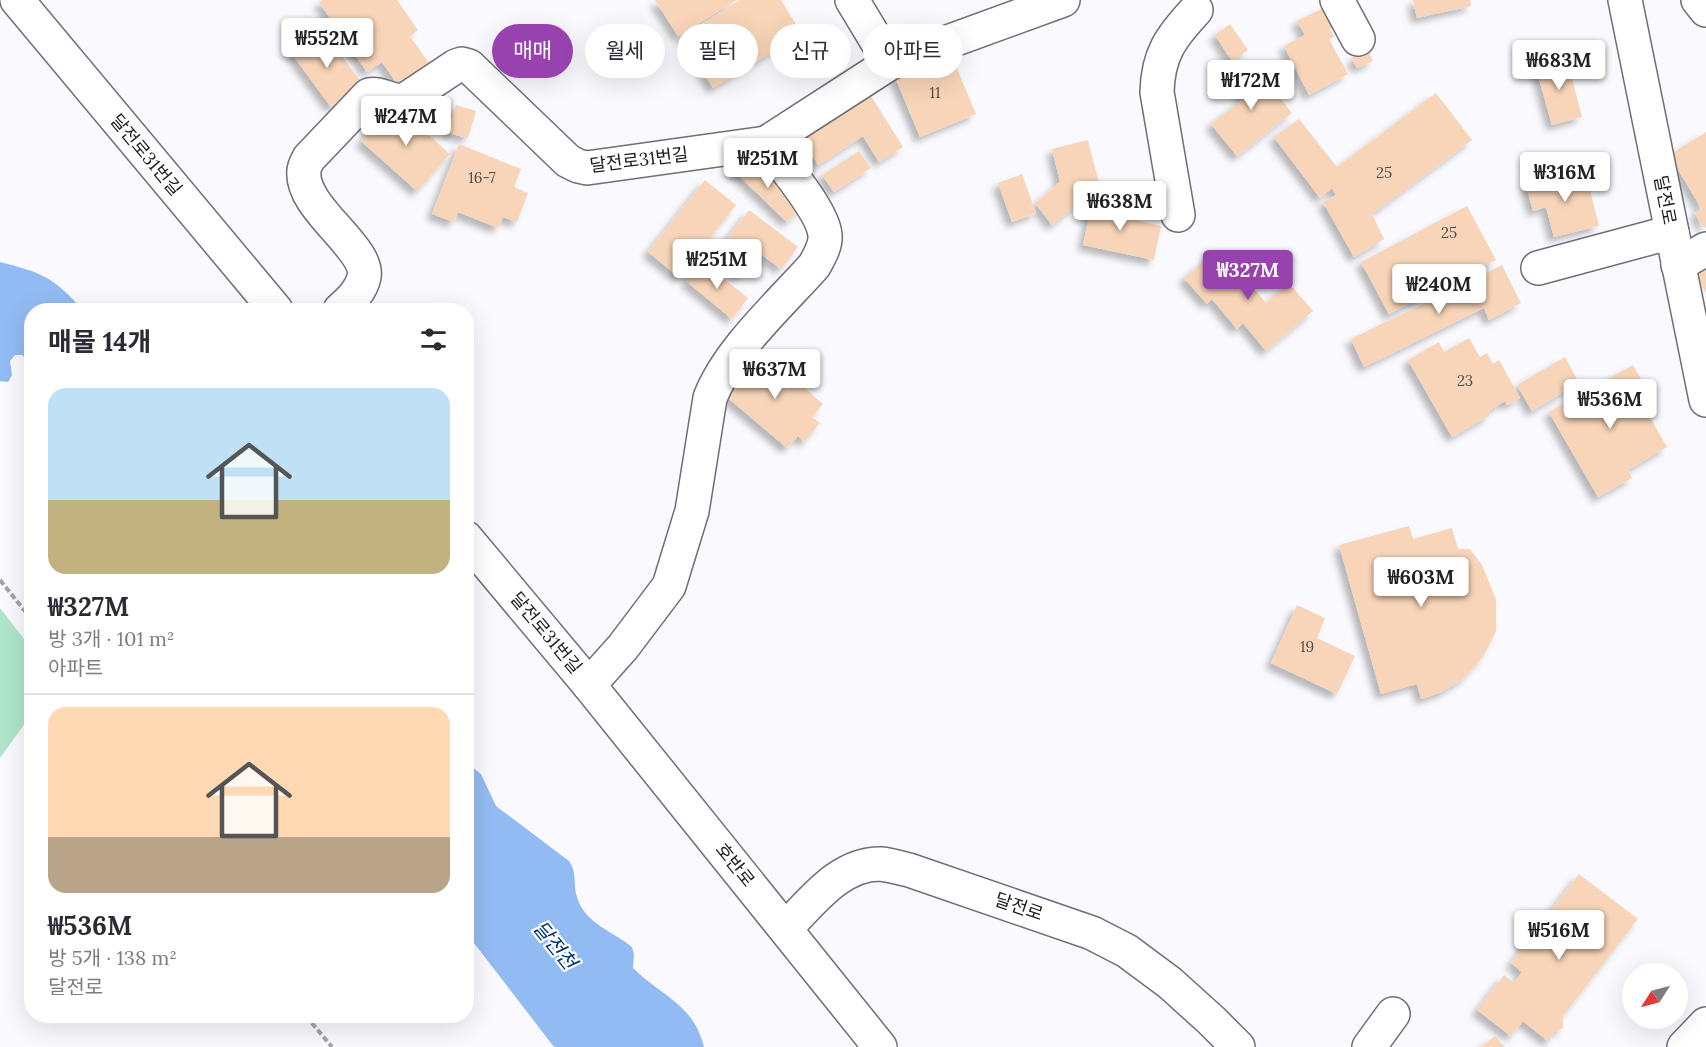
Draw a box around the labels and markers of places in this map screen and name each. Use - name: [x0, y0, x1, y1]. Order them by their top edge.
- pin: ₩552M: [285, 18, 369, 69]
- pin: ₩683M: [1517, 40, 1601, 91]
- pin: ₩172M: [1209, 60, 1293, 111]
- pin: ₩247M: [364, 96, 448, 147]
- pin: ₩251M: [726, 138, 810, 189]
- pin: ₩316M: [1523, 152, 1607, 203]
- pin: ₩638M: [1078, 181, 1162, 232]
- pin: ₩251M: [675, 239, 759, 290]
- pin: ₩327M: [1206, 250, 1290, 301]
- pin: ₩240M: [1397, 264, 1481, 315]
- pin: ₩637M: [733, 349, 817, 400]
- pin: ₩536M: [1568, 379, 1652, 430]
- pin: ₩603M: [1379, 557, 1463, 608]
- pin: ₩516M: [1517, 910, 1601, 961]

